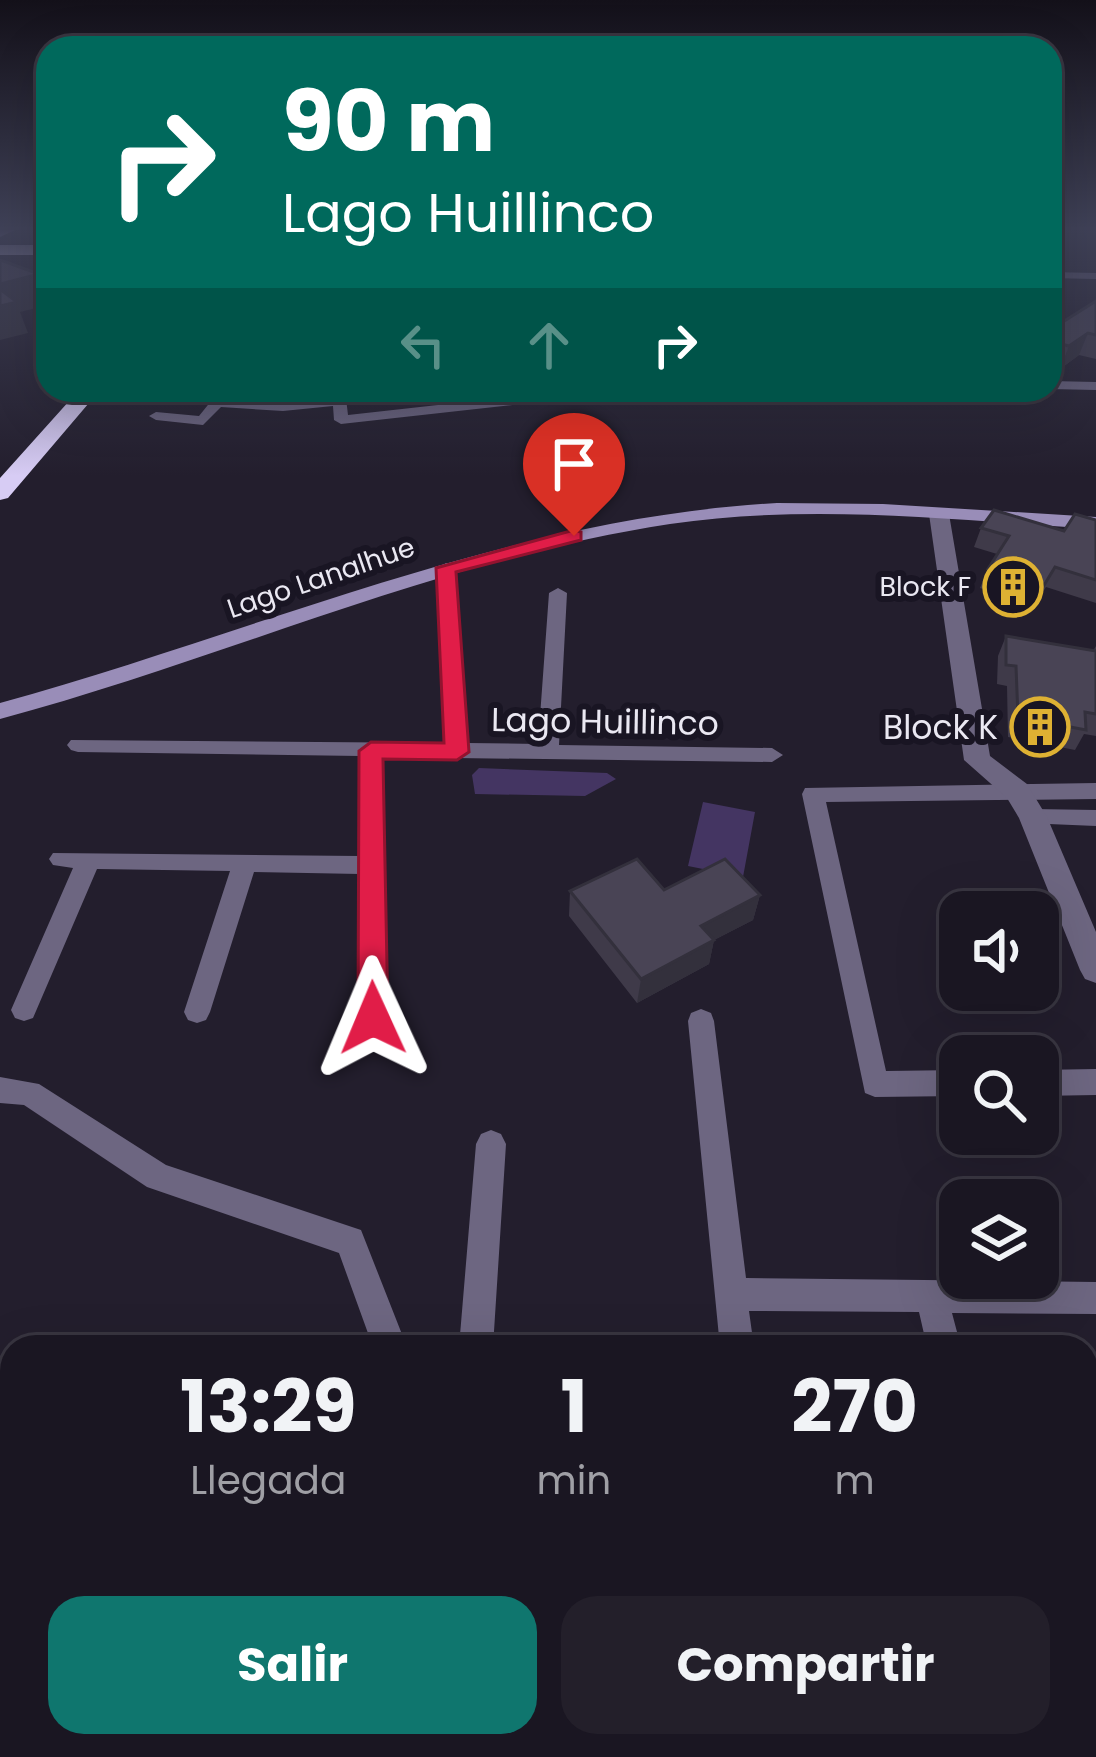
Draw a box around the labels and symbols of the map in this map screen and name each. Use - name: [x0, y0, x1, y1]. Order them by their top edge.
- pin: [523, 413, 625, 536]
- street label: Lago Lanalhue: [222, 528, 420, 627]
- building icon: Block F: [982, 556, 1044, 618]
- place label: Block F: [879, 568, 971, 605]
- street label: Lago Huillinco: [491, 696, 719, 747]
- building icon: Block K: [1009, 696, 1071, 758]
- place label: Block K: [883, 704, 998, 751]
- position arrow: [310, 955, 436, 1081]

